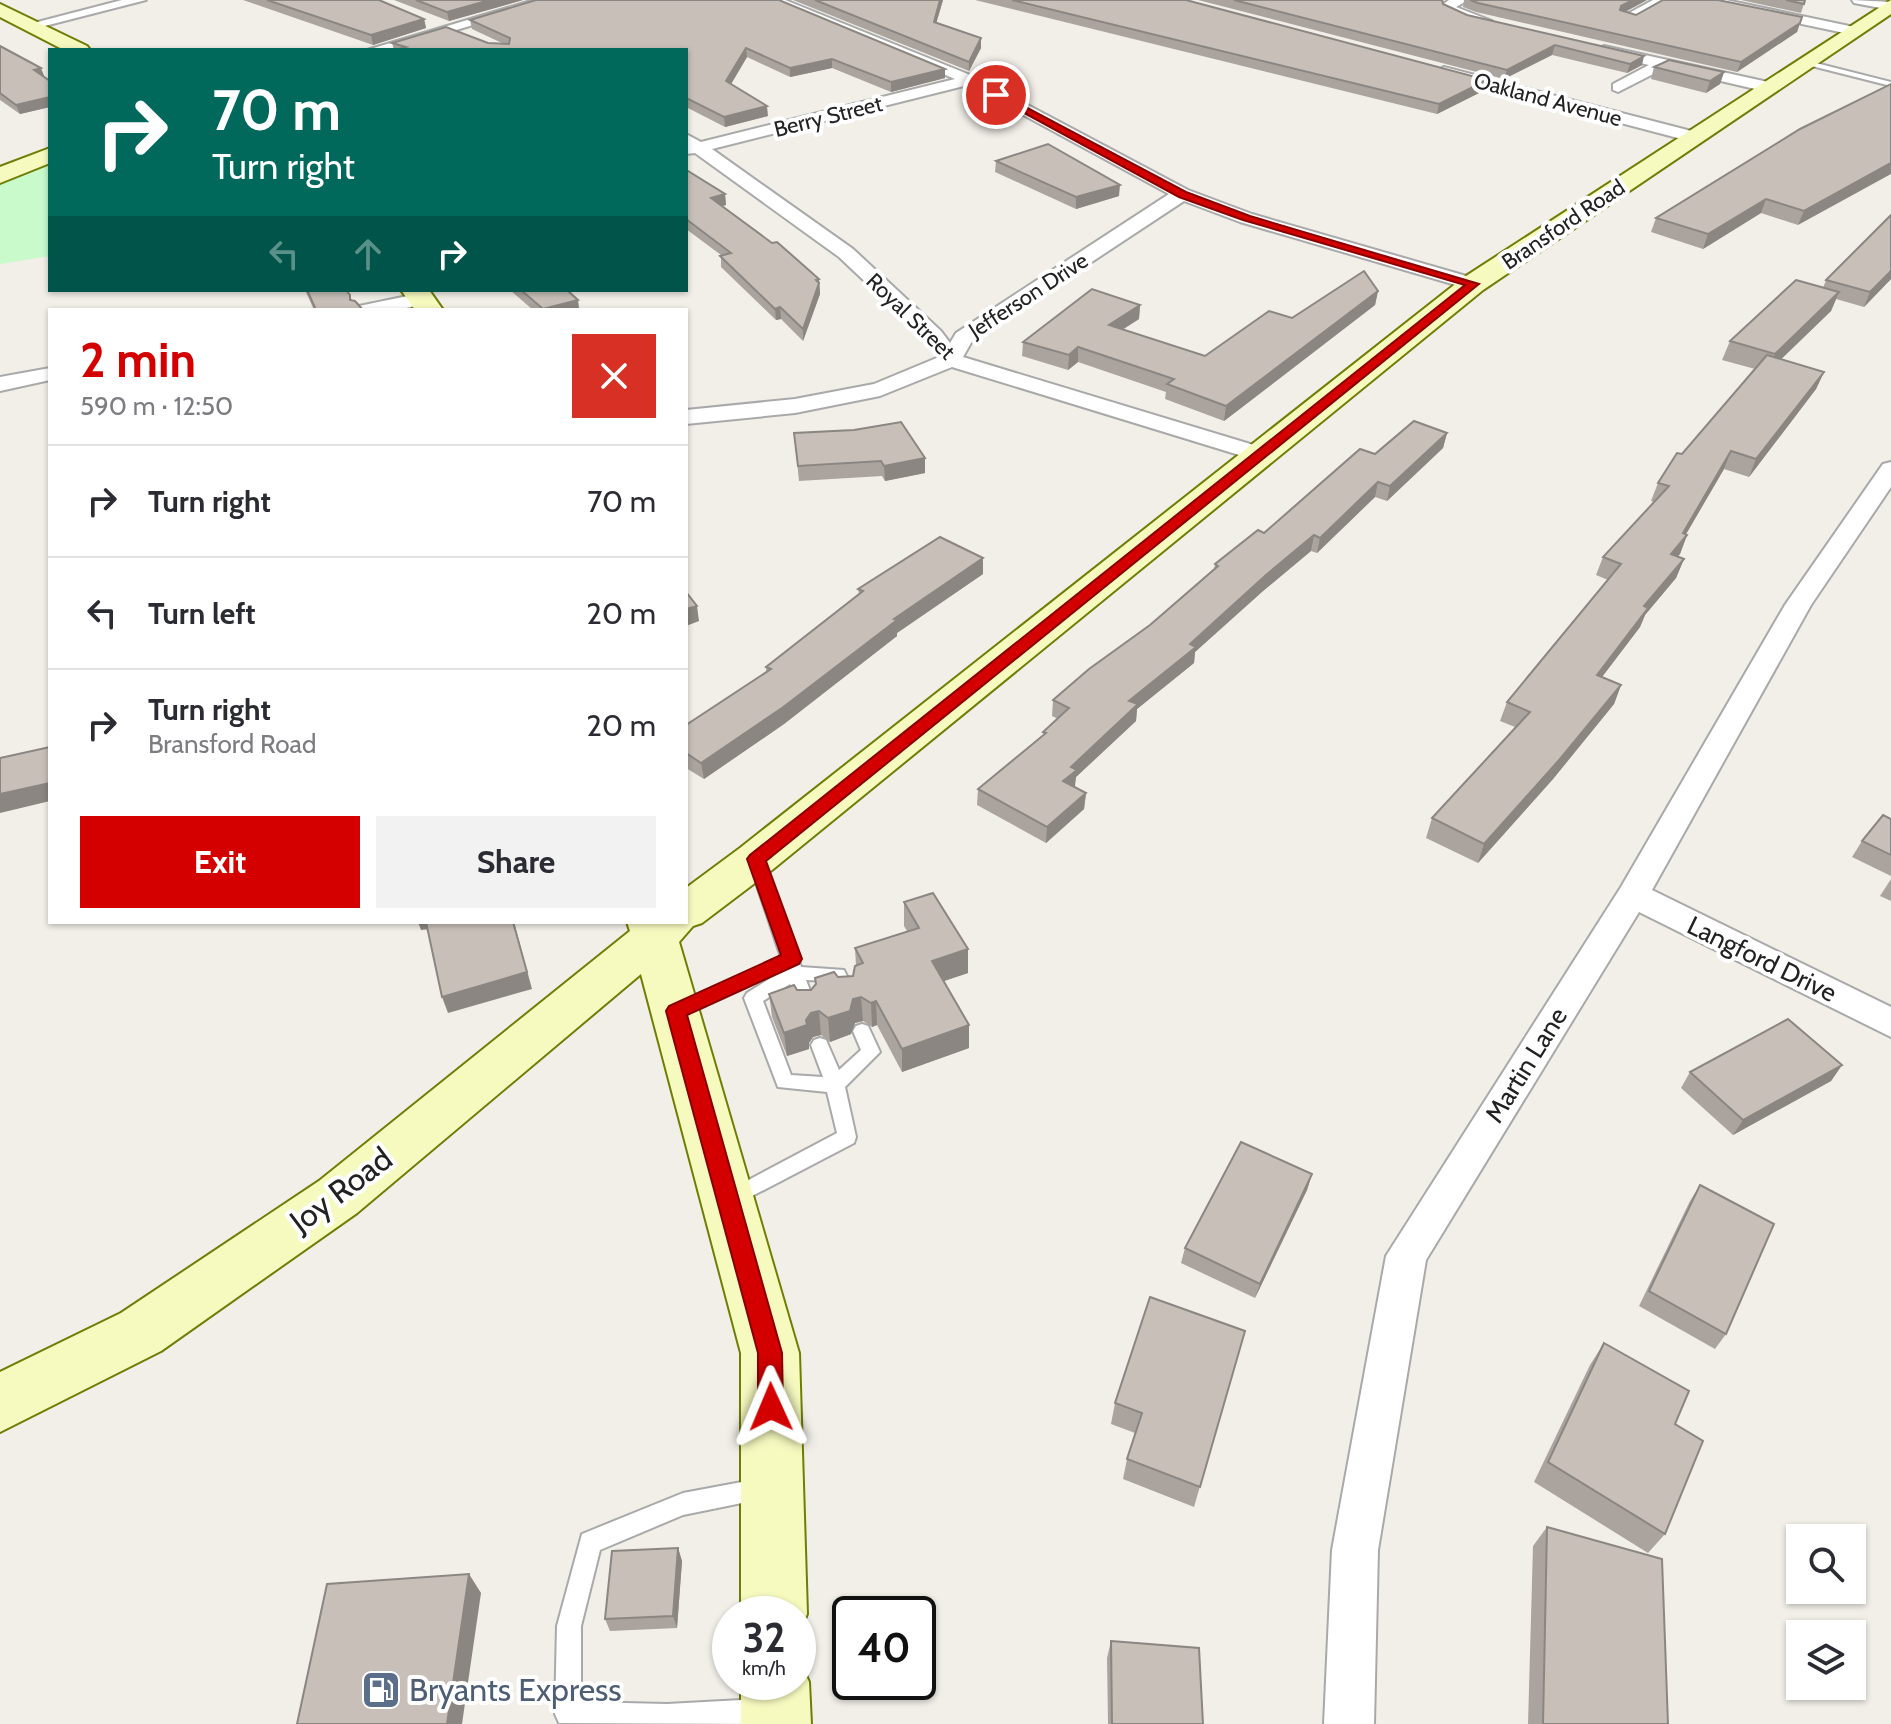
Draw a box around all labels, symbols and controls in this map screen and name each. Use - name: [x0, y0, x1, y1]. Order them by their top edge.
- pin: [962, 61, 1030, 129]
- street label: Oakland Avenue: [1471, 67, 1625, 132]
- icon: arrive: [974, 73, 1018, 117]
- text: 70 m: [212, 76, 341, 144]
- icon: right: [80, 80, 184, 184]
- street label: Berry Street: [771, 90, 886, 143]
- text: Turn right: [212, 144, 355, 188]
- street label: Bransford Road: [1497, 173, 1630, 275]
- icon: left: [262, 232, 306, 276]
- icon: ahead: [346, 232, 390, 276]
- icon: right: [430, 232, 474, 276]
- street label: Jefferson Drive: [963, 247, 1093, 345]
- street label: Royal Street: [861, 267, 961, 366]
- text: 2 min: [80, 331, 196, 389]
- button: close: [572, 334, 656, 418]
- text: 590 m · 12:50: [80, 390, 233, 422]
- icon: right: [80, 479, 124, 523]
- text: Turn right: [148, 483, 271, 520]
- text: 70 m: [587, 483, 656, 520]
- icon: left: [80, 591, 124, 635]
- text: Turn left: [148, 595, 256, 632]
- text: 20 m: [586, 595, 656, 632]
- text: Turn right: [148, 691, 271, 728]
- icon: right: [80, 703, 124, 747]
- text: 20 m: [586, 707, 656, 744]
- text: Bransford Road: [148, 728, 316, 760]
- button: Exit: [80, 816, 360, 908]
- button: Share: [376, 816, 656, 908]
- street label: Langford Drive: [1682, 909, 1842, 1009]
- street label: Martin Lane: [1478, 1002, 1574, 1128]
- street label: Joy Road: [281, 1139, 399, 1241]
- position arrow: [729, 1365, 813, 1449]
- map controls: [1786, 1524, 1866, 1700]
- button: search: [1786, 1524, 1866, 1604]
- speed limit sign: 40: [832, 1596, 936, 1700]
- text: 32: [743, 1613, 785, 1662]
- button: layers: [1786, 1620, 1866, 1700]
- text: km/h: [742, 1656, 786, 1680]
- fuel station icon: Bryants Express: [360, 1669, 402, 1711]
- place label: Bryants Express: [409, 1670, 622, 1709]

